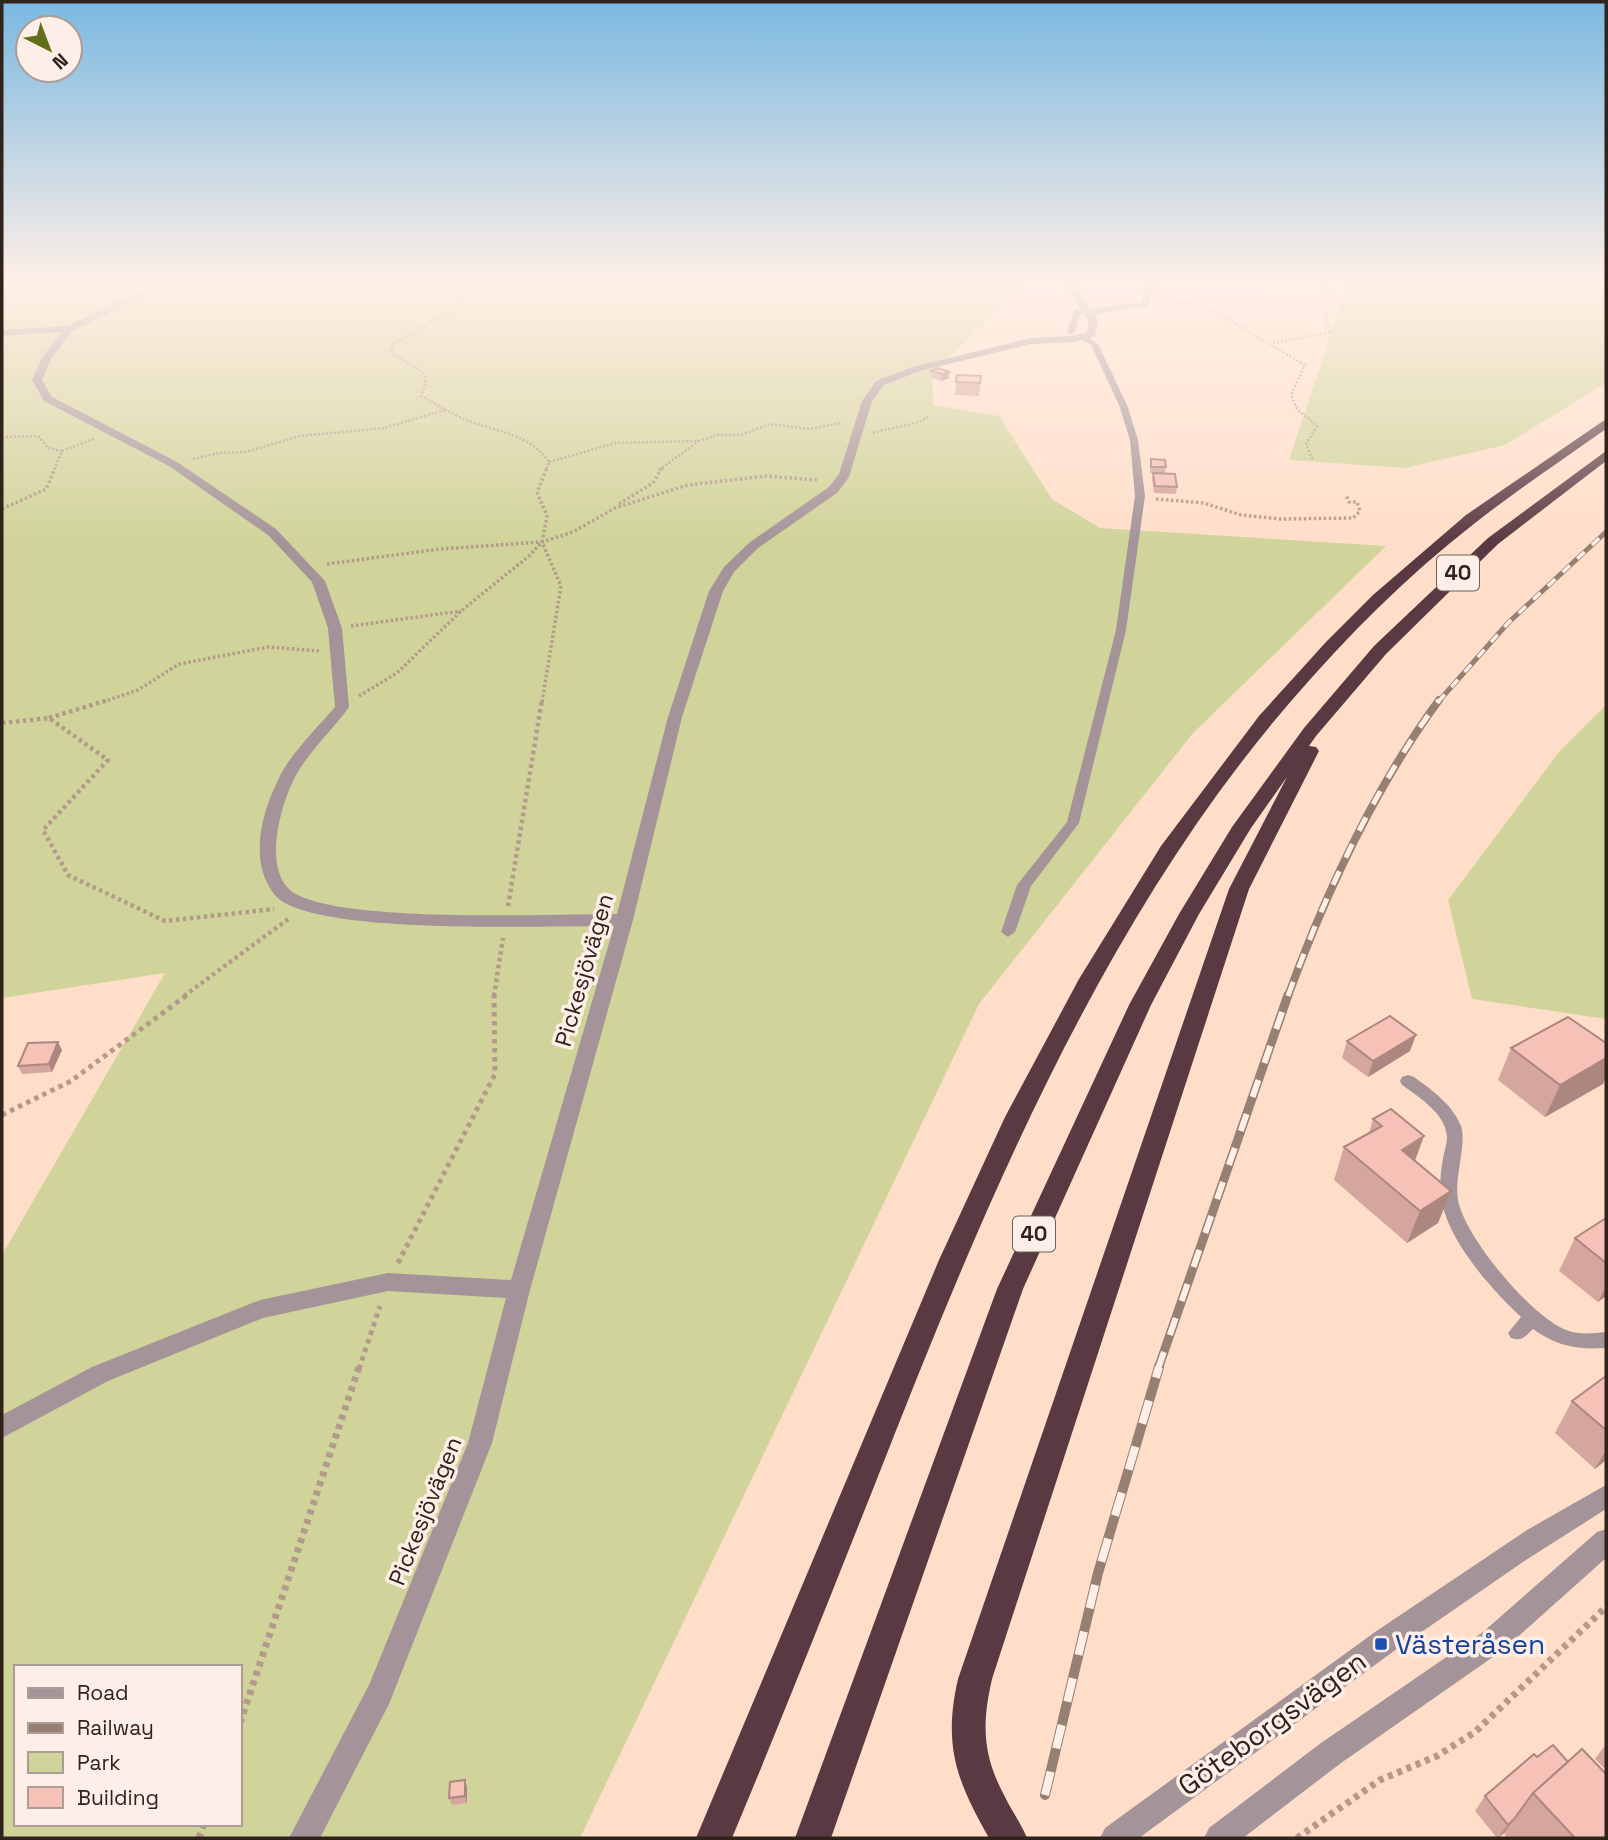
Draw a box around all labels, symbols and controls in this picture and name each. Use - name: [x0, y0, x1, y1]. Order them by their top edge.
- north arrow: [14, 14, 84, 84]
- text: N: [47, 48, 73, 75]
- road number: 40: [1437, 556, 1479, 590]
- street label: Pickesjövägen: [548, 890, 620, 1050]
- road number: 40: [1013, 1216, 1055, 1252]
- street label: Pickesjövägen: [382, 1432, 468, 1590]
- place label: Västeråsen: [1395, 1626, 1545, 1662]
- marker: Västeråsen: [1373, 1636, 1389, 1652]
- street label: Göteborgsvägen: [1171, 1643, 1373, 1803]
- legend: [14, 1665, 242, 1826]
- text: Road: [77, 1679, 129, 1706]
- text: Railway: [77, 1714, 154, 1741]
- text: Park: [77, 1749, 121, 1776]
- text: Building: [77, 1784, 159, 1811]

